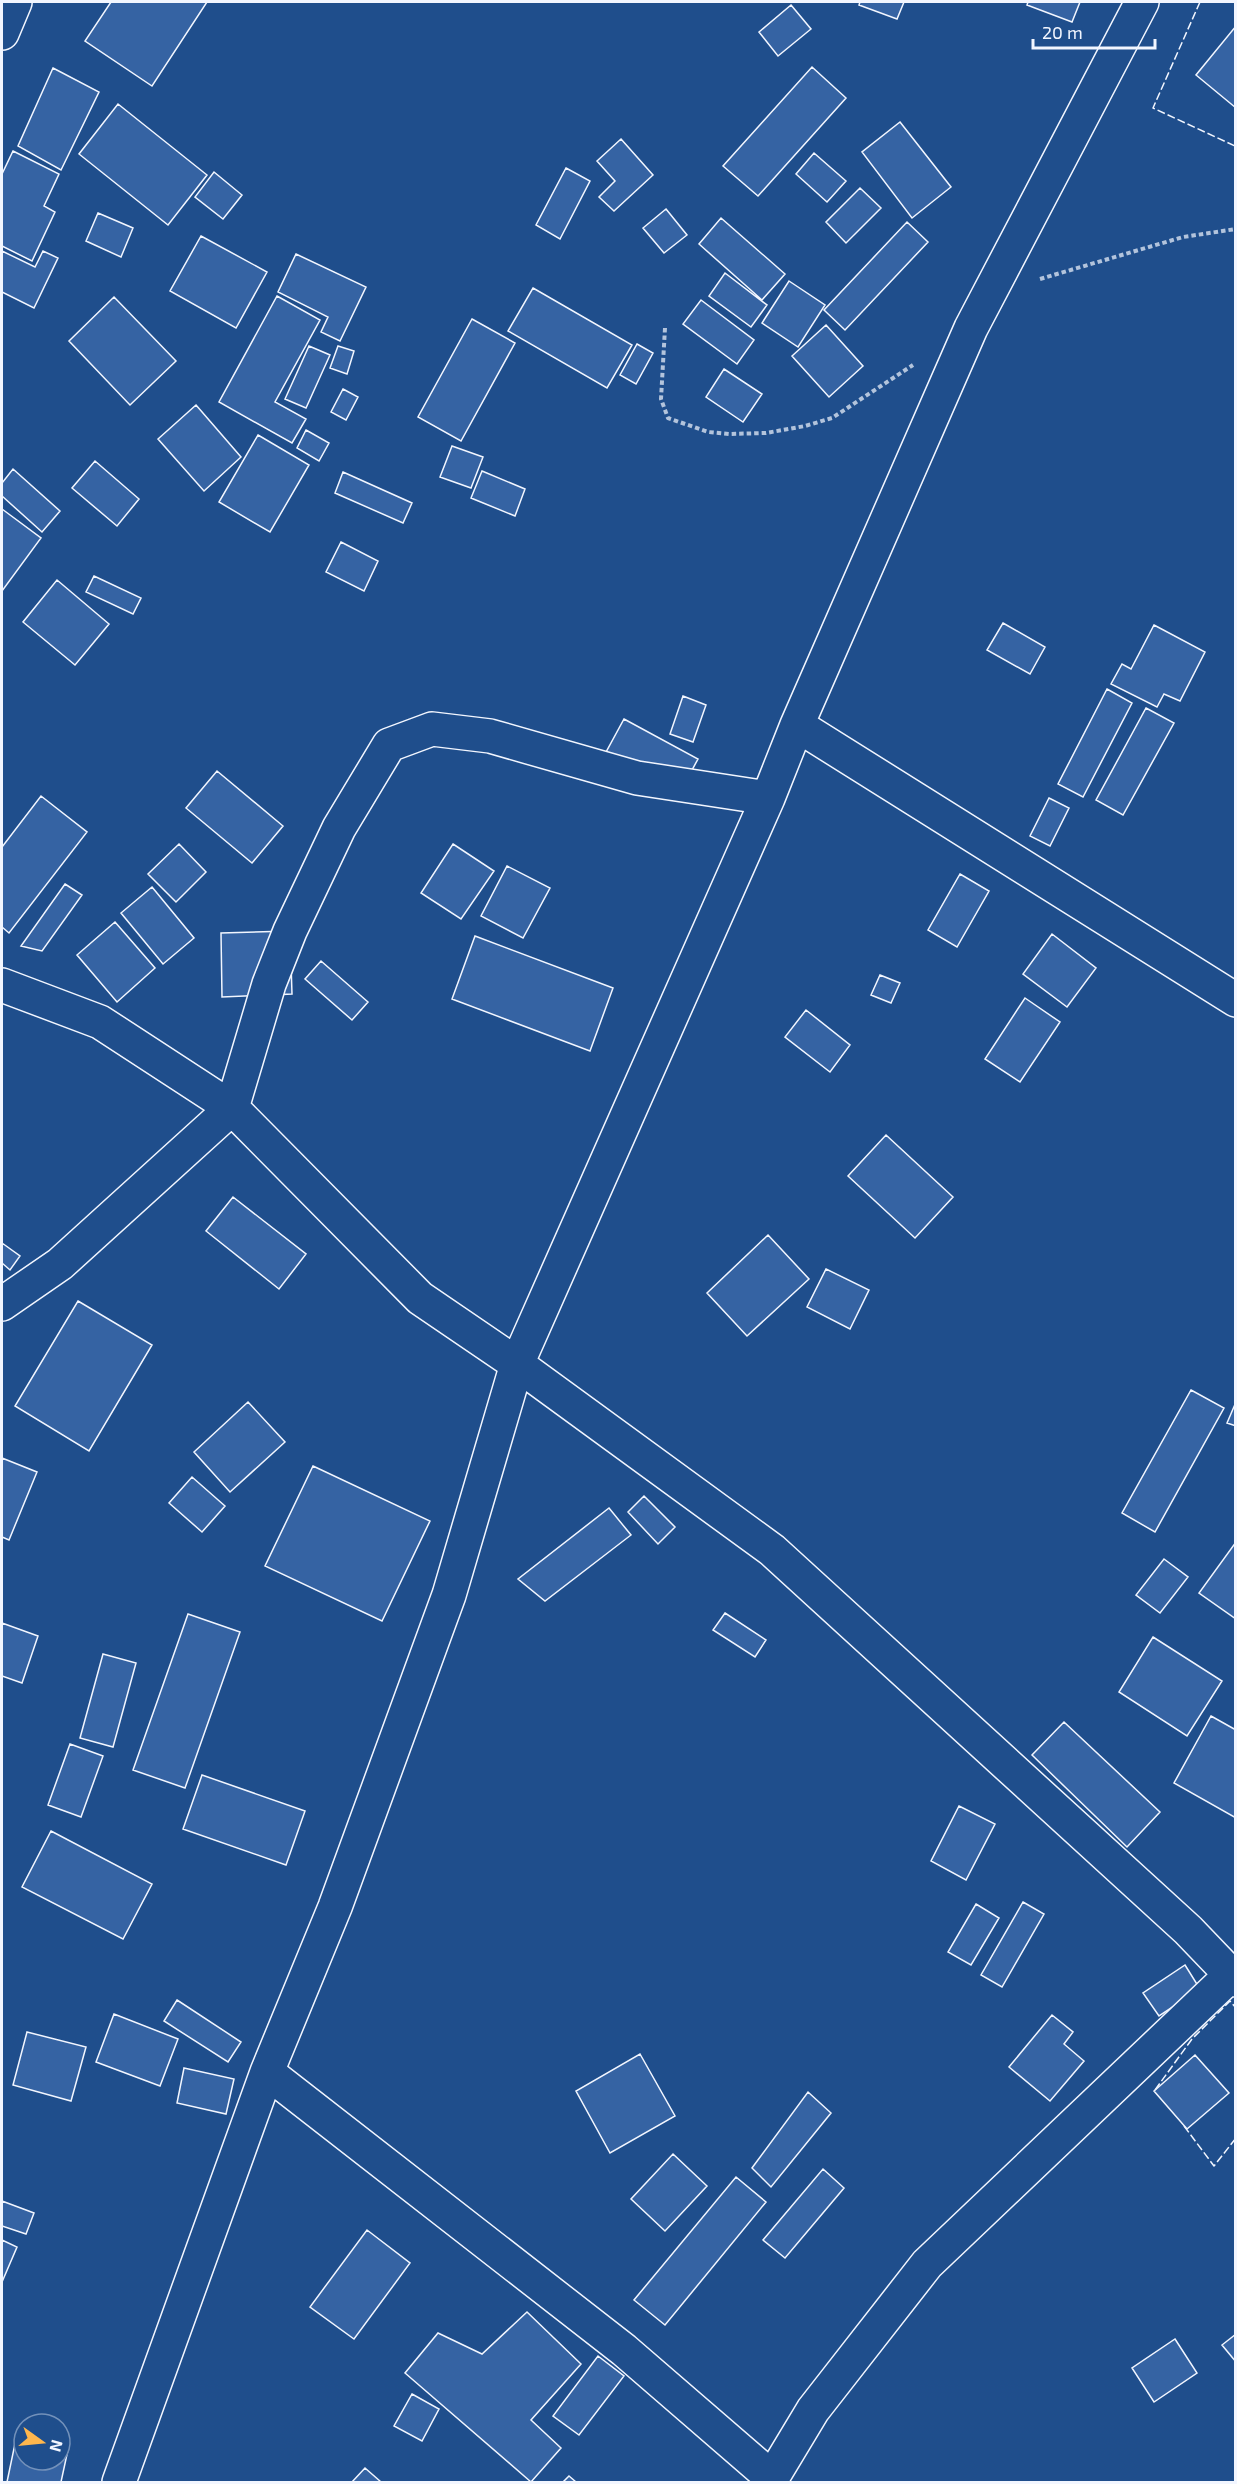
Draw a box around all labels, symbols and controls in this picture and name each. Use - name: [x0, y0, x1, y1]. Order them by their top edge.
- scale bar: [1033, 12, 1154, 50]
- text: 20 m: [1042, 21, 1083, 43]
- north arrow: [12, 2412, 72, 2472]
- text: N: [46, 2438, 68, 2454]

